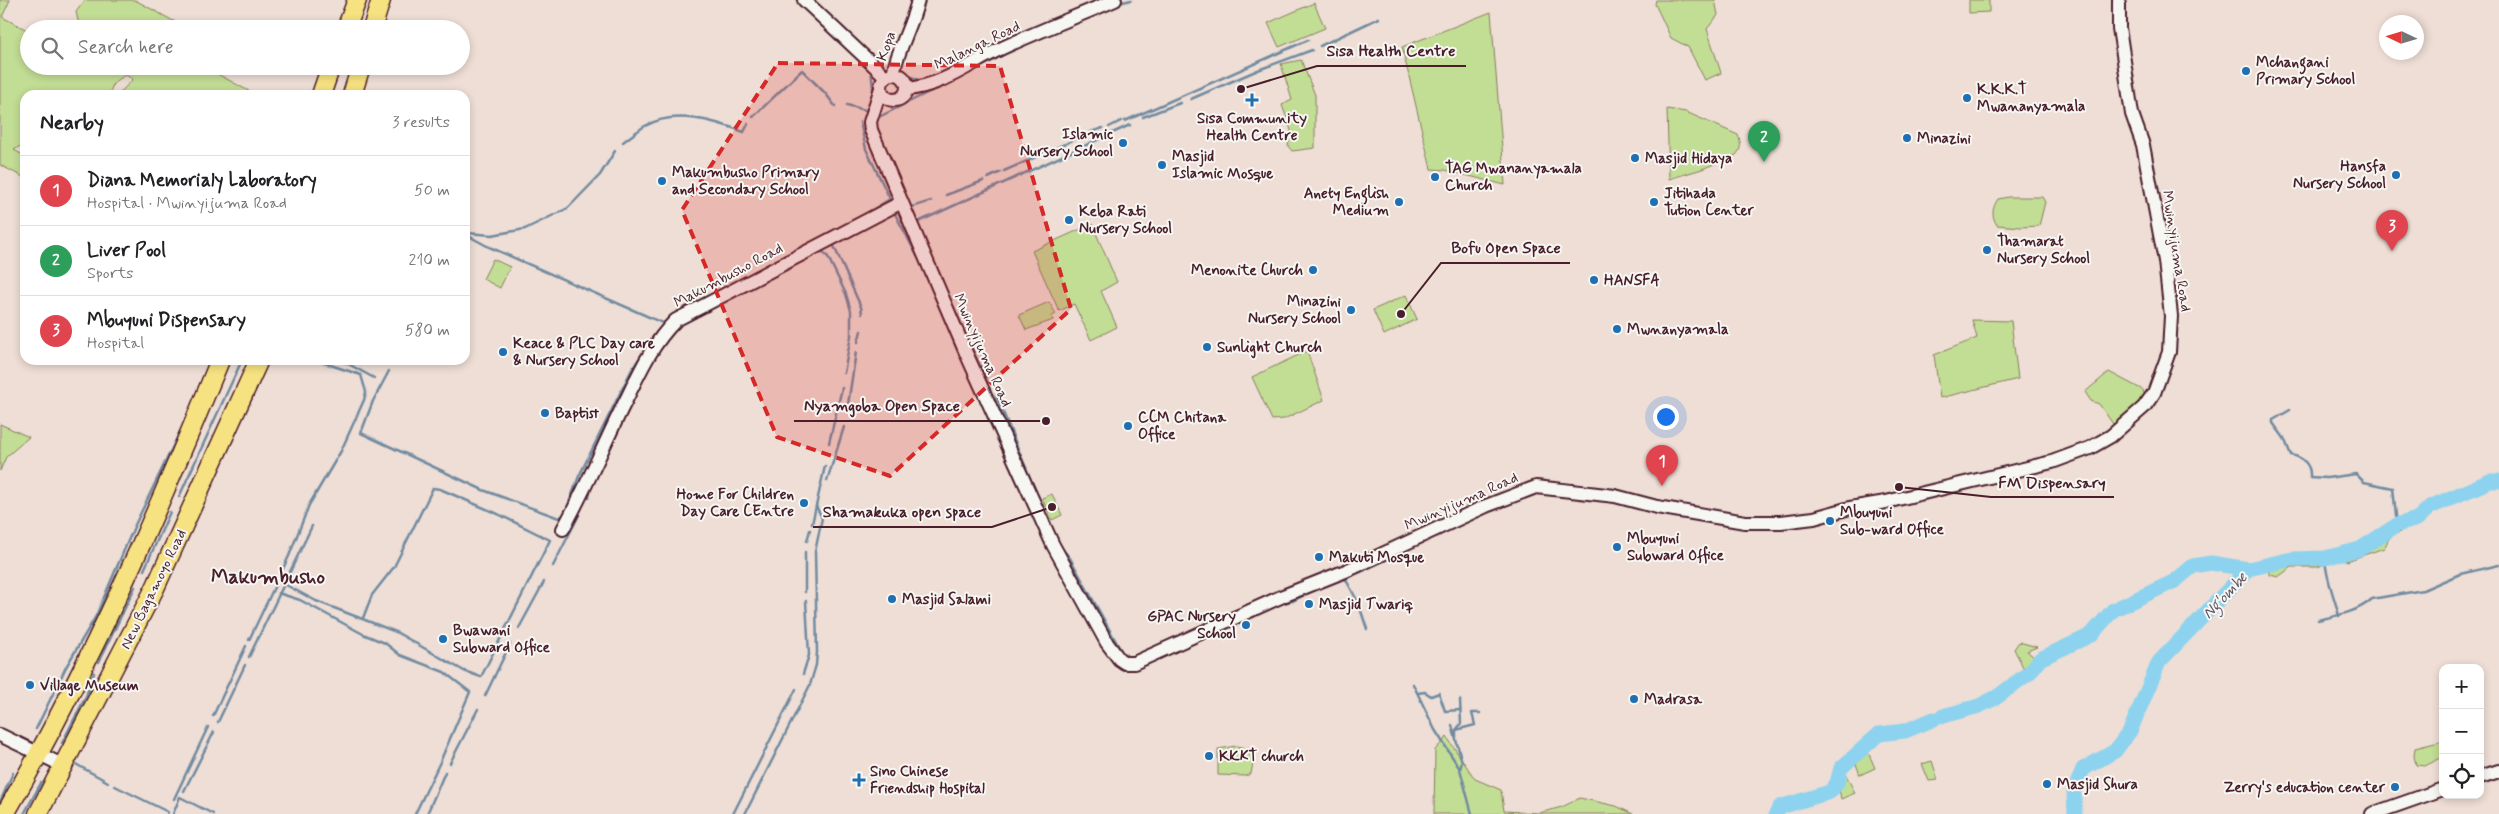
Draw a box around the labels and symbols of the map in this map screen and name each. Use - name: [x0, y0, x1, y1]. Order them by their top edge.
- north arrow: [2379, 15, 2424, 60]
- street label: Malanga Road: [931, 17, 1024, 75]
- street label: Kopa: [872, 29, 902, 64]
- callout: Sisa Health Centre: [1317, 35, 1466, 66]
- text: Sisa Health Centre: [1326, 41, 1456, 62]
- place label: Mchangani Primary School: [2256, 53, 2355, 90]
- marker: Mchangani Primary School: [2240, 65, 2252, 77]
- place label: K.K.K.T Mwananyamala: [1977, 80, 2085, 117]
- marker: K.K.K.T Mwananyamala: [1961, 92, 1973, 104]
- marker: Sisa Community Health Centre: [1245, 93, 1259, 107]
- place label: Sisa Community Health Centre: [1197, 109, 1307, 146]
- pin: 2: [1748, 121, 1780, 162]
- place label: Islamic Nursery School: [1020, 125, 1113, 162]
- place label: Minazini: [1917, 129, 1972, 149]
- marker: Minazini: [1901, 132, 1913, 144]
- marker: Islamic Nursery School: [1117, 137, 1129, 149]
- place label: Masjid Islamic Mosque: [1172, 147, 1273, 184]
- place label: Masjid Hidaya: [1645, 149, 1732, 169]
- marker: Masjid Hidaya: [1629, 152, 1641, 164]
- place label: Hansfa Nursery School: [2293, 157, 2386, 194]
- marker: Masjid Islamic Mosque: [1156, 159, 1168, 171]
- place label: TAG Mwananyamala Church: [1445, 159, 1582, 196]
- place label: Makumbusho Primary and Secondary School: [672, 163, 820, 200]
- marker: Hansfa Nursery School: [2390, 169, 2402, 181]
- marker: TAG Mwananyamala Church: [1429, 171, 1441, 183]
- marker: Makumbusho Primary and Secondary School: [656, 175, 668, 187]
- place label: Anety English Medium: [1304, 184, 1389, 221]
- place label: Jitihada Tution Center: [1664, 184, 1755, 221]
- street label: Mwinyijuma Road: [2157, 189, 2195, 313]
- marker: Anety English Medium: [1393, 196, 1405, 208]
- marker: Jitihada Tution Center: [1648, 196, 1660, 208]
- place label: Keba Rati Nursery School: [1079, 202, 1172, 239]
- pin: 3: [2376, 210, 2408, 251]
- marker: Keba Rati Nursery School: [1063, 214, 1075, 226]
- callout: Bofu Open Space: [1441, 232, 1570, 263]
- place label: Thamarat Nursery School: [1997, 232, 2090, 269]
- text: Bofu Open Space: [1451, 238, 1561, 259]
- street label: Makumbusho Road: [670, 239, 787, 313]
- marker: Thamarat Nursery School: [1981, 244, 1993, 256]
- place label: Menonite Church: [1191, 261, 1303, 281]
- marker: Menonite Church: [1307, 264, 1319, 276]
- place label: HANSFA: [1604, 271, 1660, 291]
- marker: HANSFA: [1588, 274, 1600, 286]
- street label: Mwinyijuma Road: [948, 290, 1016, 410]
- place label: Minazini Nursery School: [1248, 292, 1342, 329]
- marker: Minazini Nursery School: [1345, 304, 1357, 316]
- place label: Mwnanyamala: [1627, 320, 1729, 340]
- marker: Mwnanyamala: [1611, 323, 1623, 335]
- place label: Keace & PLC Day care & Nursery School: [513, 334, 655, 371]
- place label: Sunlight Church: [1217, 338, 1322, 359]
- marker: Sunlight Church: [1201, 341, 1213, 353]
- marker: Keace & PLC Day care & Nursery School: [497, 346, 509, 358]
- callout: Nyamgoba Open Space: [794, 390, 969, 421]
- text: Nyamgoba Open Space: [804, 396, 960, 418]
- place label: Baptist: [555, 404, 599, 424]
- your location: [1653, 404, 1679, 430]
- marker: Baptist: [539, 407, 551, 419]
- place label: CCM Chitana Office: [1138, 408, 1227, 445]
- marker: CCM Chitana Office: [1122, 420, 1134, 432]
- pin: 1: [1646, 445, 1678, 486]
- callout: FM Dispensary: [1991, 466, 2114, 497]
- street label: Mwinyijuma Road: [1401, 468, 1521, 536]
- text: FM Dispensary: [1998, 473, 2106, 494]
- place label: Home For Children Day Care CEntre: [677, 485, 794, 522]
- callout: Shamakuka open space: [813, 496, 992, 527]
- marker: Home For Children Day Care CEntre: [798, 497, 810, 509]
- text: Shamakuka open space: [823, 502, 981, 523]
- place label: Mbuyuni Sub-ward Office: [1840, 503, 1945, 540]
- marker: Mbuyuni Sub-ward Office: [1824, 515, 1836, 527]
- street label: New Bagamoyo Road: [116, 526, 192, 653]
- place label: Mbuyuni Subward Office: [1627, 529, 1725, 566]
- marker: Mbuyuni Subward Office: [1611, 541, 1623, 553]
- place label: Makuti Mosque: [1329, 548, 1424, 568]
- marker: Makuti Mosque: [1313, 551, 1325, 563]
- district label: Makumbusho: [211, 564, 325, 591]
- water label: Ng'ombe: [2198, 567, 2255, 625]
- place label: Masjid Salami: [902, 590, 991, 610]
- marker: Masjid Salami: [886, 593, 898, 605]
- place label: Masjid Twariq: [1319, 595, 1413, 615]
- marker: Masjid Twariq: [1303, 598, 1315, 610]
- place label: GPAC Nursery School: [1147, 607, 1236, 644]
- marker: GPAC Nursery School: [1240, 619, 1252, 631]
- place label: Bwawani Subward Office: [453, 621, 551, 658]
- marker: Bwawani Subward Office: [437, 633, 449, 645]
- place label: Village Museum: [40, 676, 139, 697]
- marker: Village Museum: [24, 679, 36, 691]
- place label: Madrasa: [1644, 690, 1703, 710]
- marker: Madrasa: [1628, 693, 1640, 705]
- place label: KKKT church: [1219, 747, 1304, 767]
- marker: KKKT church: [1203, 750, 1215, 762]
- place label: Sino Chinese Friendship Hospital: [870, 762, 985, 799]
- marker: Sino Chinese Friendship Hospital: [852, 773, 866, 787]
- place label: Masjid Shura: [2057, 775, 2138, 795]
- marker: Masjid Shura: [2041, 778, 2053, 790]
- place label: Zerry's education center: [2223, 778, 2386, 798]
- marker: Zerry's education center: [2389, 781, 2401, 793]

